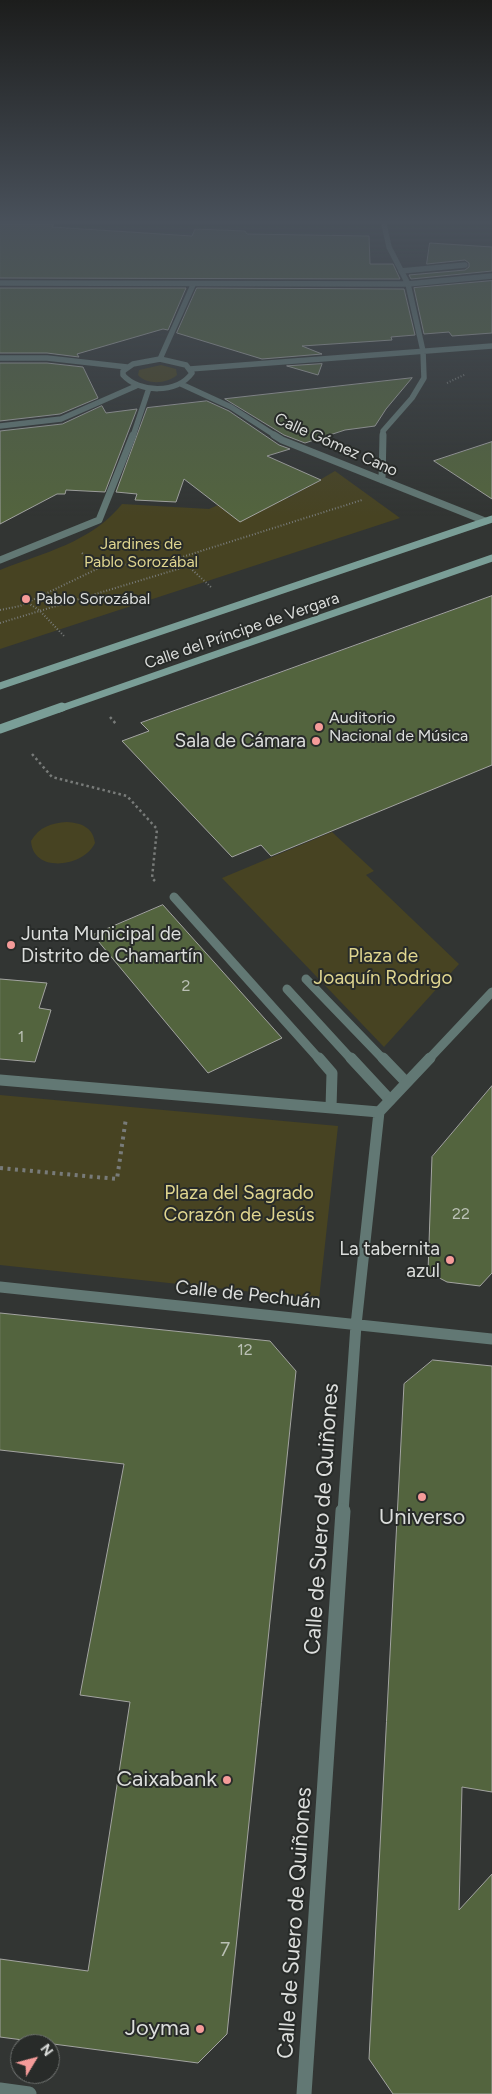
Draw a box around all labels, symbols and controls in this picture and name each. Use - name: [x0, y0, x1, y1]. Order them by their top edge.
- street label: Calle Gómez Cano: [271, 409, 401, 481]
- park label: Jardines de Pablo Sorozábal: [84, 534, 198, 572]
- place label: Pablo Sorozábal: [36, 589, 150, 609]
- street label: Calle del Príncipe de Vergara: [142, 589, 342, 673]
- marker: Pablo Sorozábal: [20, 593, 32, 605]
- place label: Auditorio Nacional de Música: [329, 708, 468, 746]
- marker: Auditorio Nacional de Música: [313, 721, 325, 733]
- place label: Sala de Cámara: [175, 730, 306, 752]
- marker: Sala de Cámara: [310, 735, 322, 747]
- place label: Junta Municipal de Distrito de Chamartín: [21, 923, 203, 967]
- marker: Junta Municipal de Distrito de Chamartín: [5, 939, 17, 951]
- park label: Plaza de Joaquín Rodrigo: [314, 945, 452, 989]
- house number: 2: [182, 976, 190, 996]
- house number: 1: [18, 1027, 24, 1047]
- park label: Plaza del Sagrado Corazón de Jesús: [163, 1182, 315, 1226]
- house number: 22: [452, 1204, 470, 1224]
- place label: La tabernita azul: [339, 1238, 440, 1282]
- marker: La tabernita azul: [444, 1254, 456, 1266]
- street label: Calle de Pechuán: [174, 1276, 322, 1314]
- house number: 12: [237, 1340, 253, 1360]
- street label: Calle de Suero de Quiñones: [299, 1382, 345, 1656]
- marker: Universo: [416, 1491, 428, 1503]
- place label: Universo: [379, 1505, 465, 1531]
- place label: Caixabank: [116, 1767, 217, 1793]
- marker: Caixabank: [221, 1774, 233, 1786]
- street label: Calle de Suero de Quiñones: [272, 1786, 318, 2060]
- house number: 7: [220, 1939, 230, 1961]
- place label: Joyma: [125, 2016, 190, 2042]
- marker: Joyma: [194, 2023, 206, 2035]
- north arrow: [10, 2034, 60, 2084]
- text: N: [37, 2041, 57, 2060]

